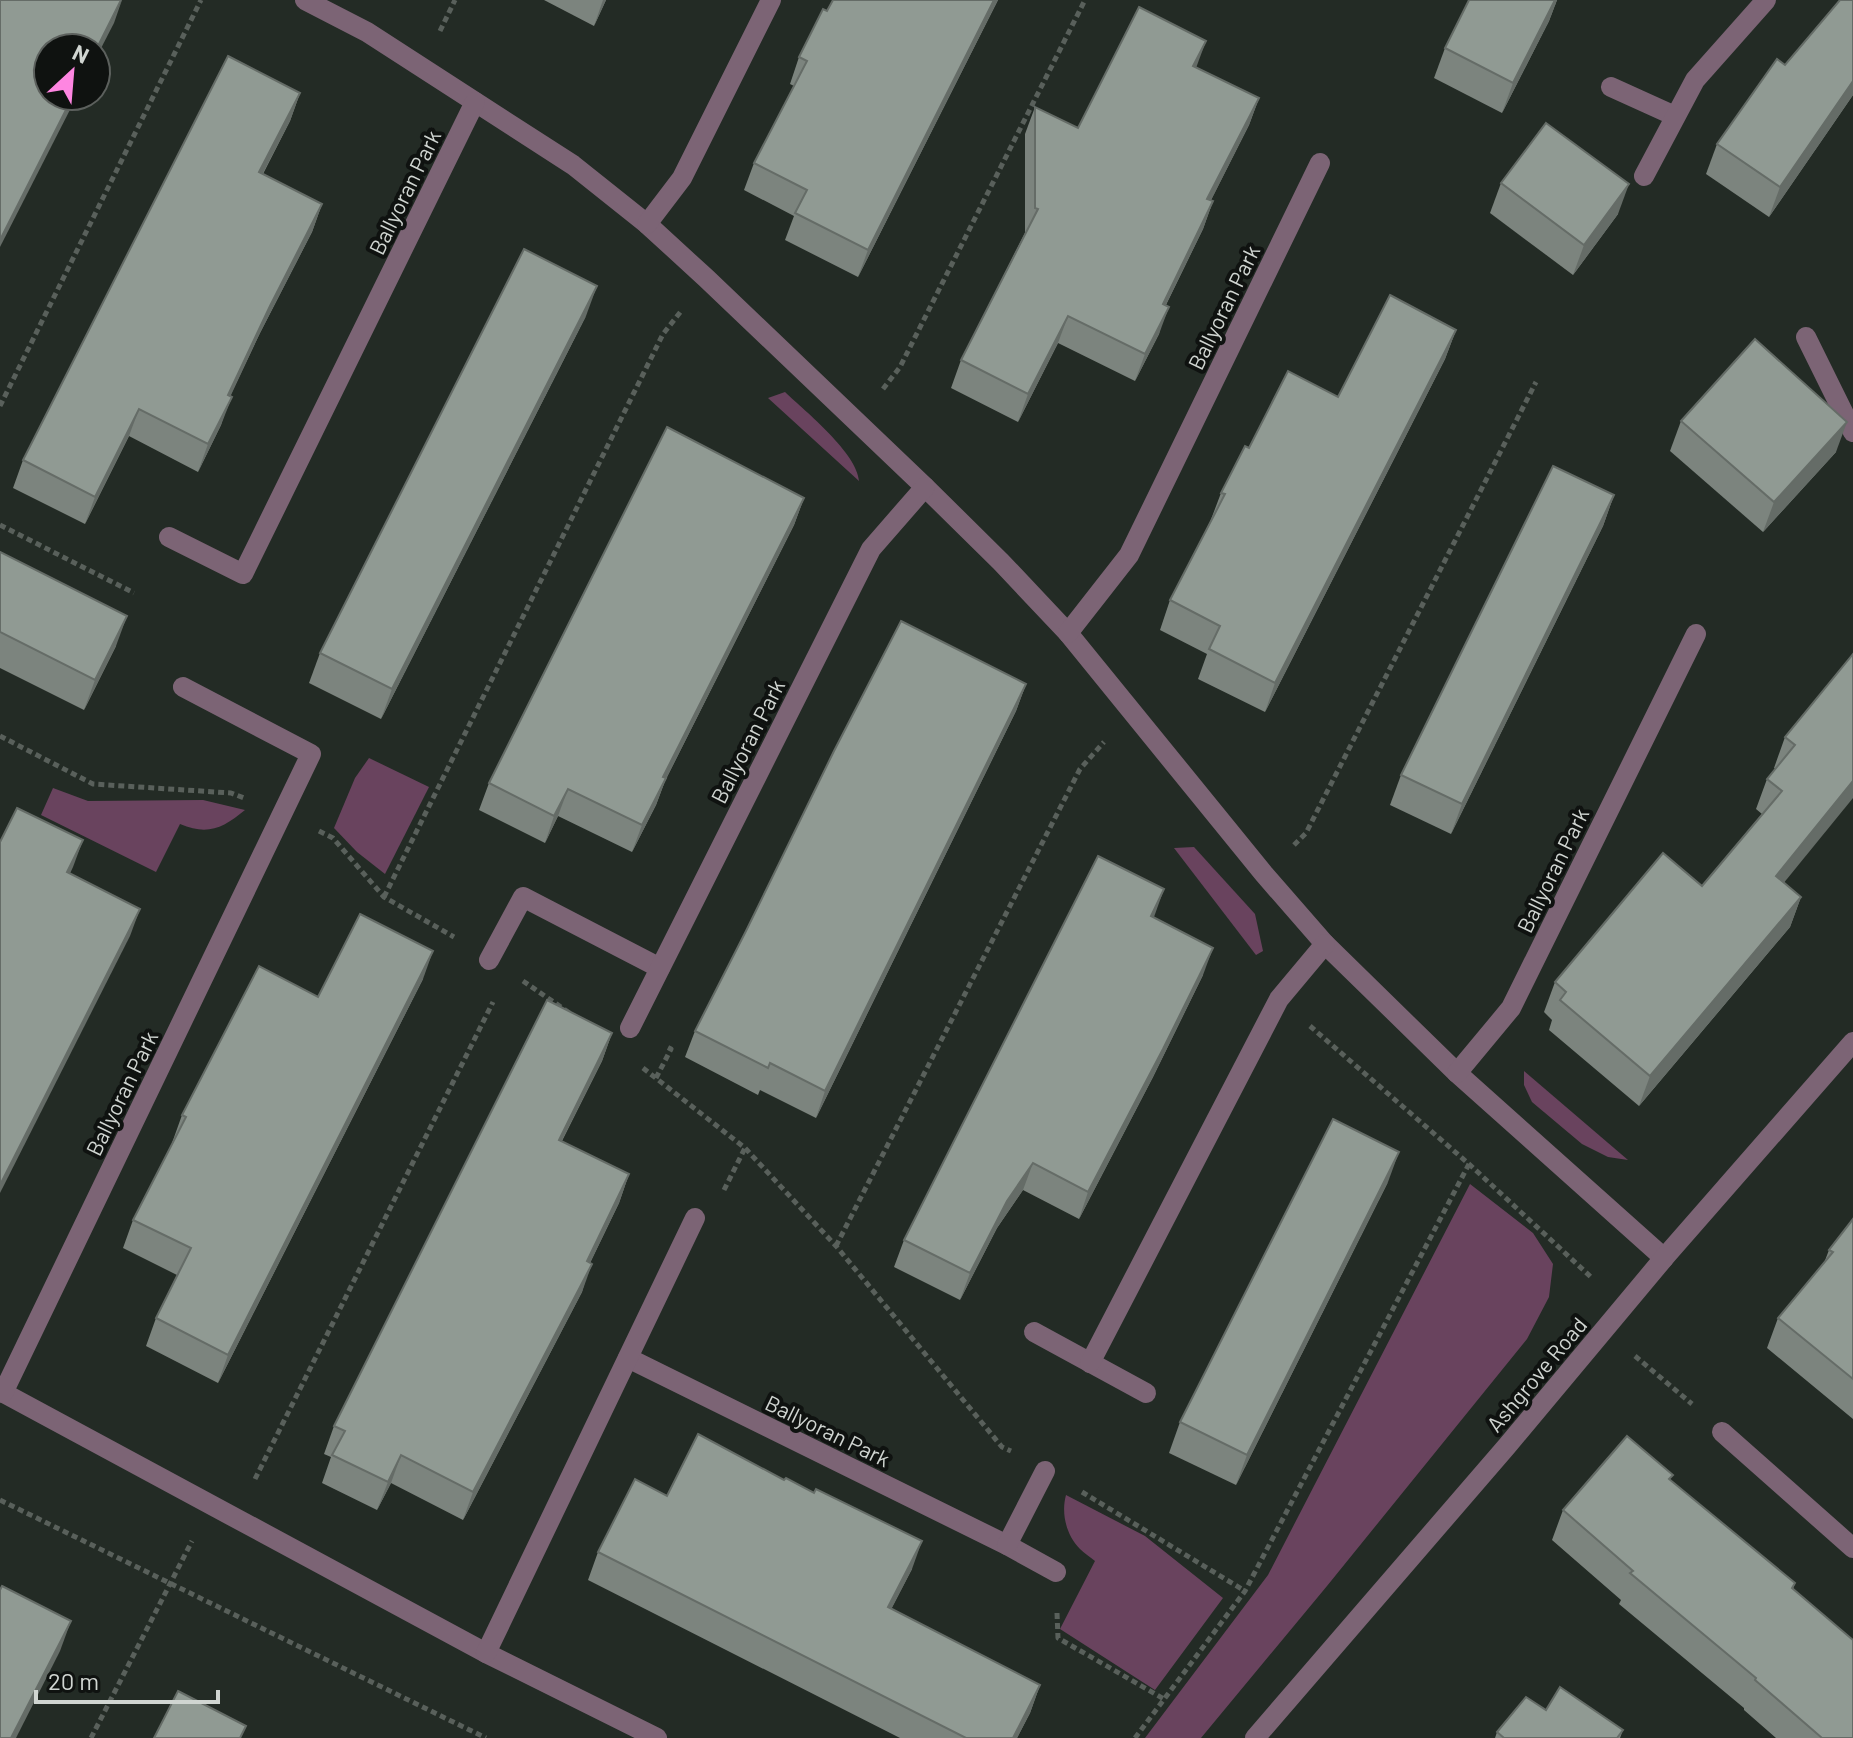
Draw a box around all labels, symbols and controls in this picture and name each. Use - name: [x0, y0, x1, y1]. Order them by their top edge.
- north arrow: [32, 32, 112, 112]
- text: N: [69, 38, 93, 68]
- street label: Ballyoran Park: [363, 125, 445, 259]
- street label: Ballyoran Park: [1182, 240, 1264, 374]
- street label: Ballyoran Park: [705, 675, 789, 807]
- street label: Ballyoran Park: [1511, 803, 1593, 937]
- street label: Ballyoran Park: [80, 1026, 162, 1160]
- street label: Ashgrove Road: [1480, 1311, 1592, 1437]
- street label: Ballyoran Park: [761, 1389, 895, 1471]
- scale bar: [36, 1654, 218, 1704]
- text: 20 m: [48, 1666, 99, 1695]

